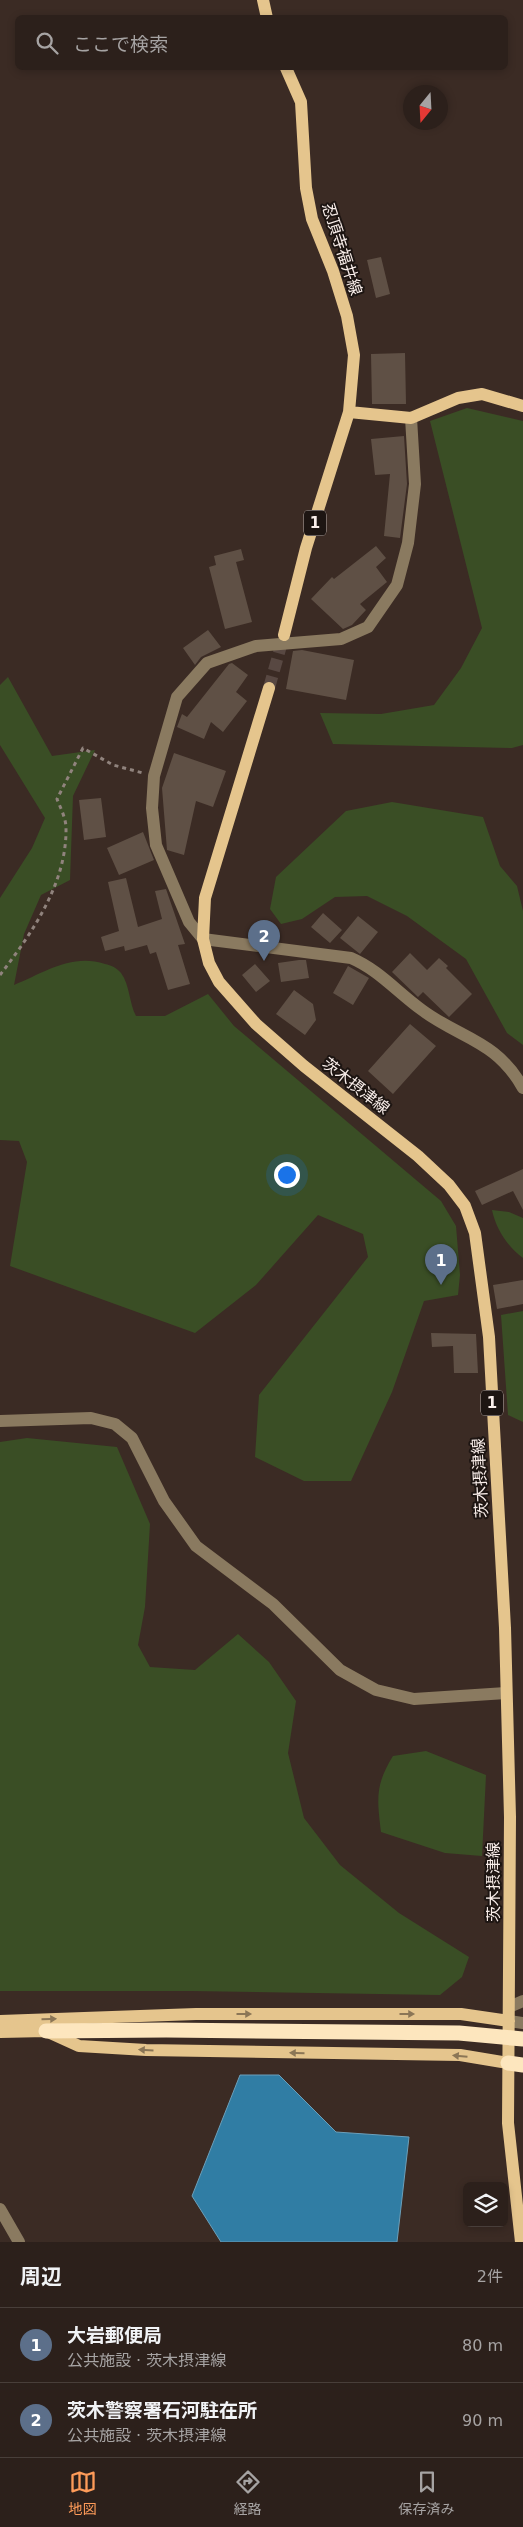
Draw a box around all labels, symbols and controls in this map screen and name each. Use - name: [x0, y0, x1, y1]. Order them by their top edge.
- search box: [15, 15, 508, 70]
- icon: search: [33, 29, 61, 57]
- text: ここで検索: [73, 33, 168, 55]
- north arrow: [403, 85, 448, 130]
- street label: 忍頂寺福井線: [318, 200, 366, 298]
- road number: 1: [304, 510, 326, 536]
- pin: 2: [248, 920, 280, 961]
- street label: 茨木摂津線: [319, 1054, 393, 1118]
- your location: [274, 1162, 300, 1188]
- pin: 1: [425, 1244, 457, 1285]
- road number: 1: [481, 1390, 503, 1416]
- street label: 茨木摂津線: [468, 1438, 492, 1518]
- street label: 茨木摂津線: [484, 1842, 503, 1922]
- one-way arrow: [237, 2010, 253, 2018]
- one-way arrow: [399, 2010, 415, 2018]
- one-way arrow: [41, 2014, 57, 2022]
- one-way arrow: [138, 2046, 154, 2054]
- one-way arrow: [289, 2049, 305, 2057]
- one-way arrow: [452, 2051, 468, 2059]
- map controls: [463, 2182, 508, 2227]
- button: layers: [463, 2182, 508, 2227]
- text: 周辺: [20, 2265, 62, 2289]
- text: 2件: [477, 2267, 503, 2286]
- text: 大岩郵便局: [67, 2324, 162, 2346]
- text: 1: [30, 2336, 42, 2355]
- text: 80 m: [462, 2336, 503, 2355]
- text: 公共施設 · 茨木摂津線: [67, 2351, 226, 2370]
- text: 茨木警察署石河駐在所: [67, 2399, 257, 2421]
- text: 2: [30, 2411, 42, 2430]
- text: 90 m: [462, 2411, 503, 2430]
- text: 公共施設 · 茨木摂津線: [67, 2426, 226, 2445]
- tab: 地図: [69, 2468, 97, 2518]
- tab: 経路: [234, 2468, 262, 2518]
- tab: 保存済み: [399, 2468, 455, 2518]

